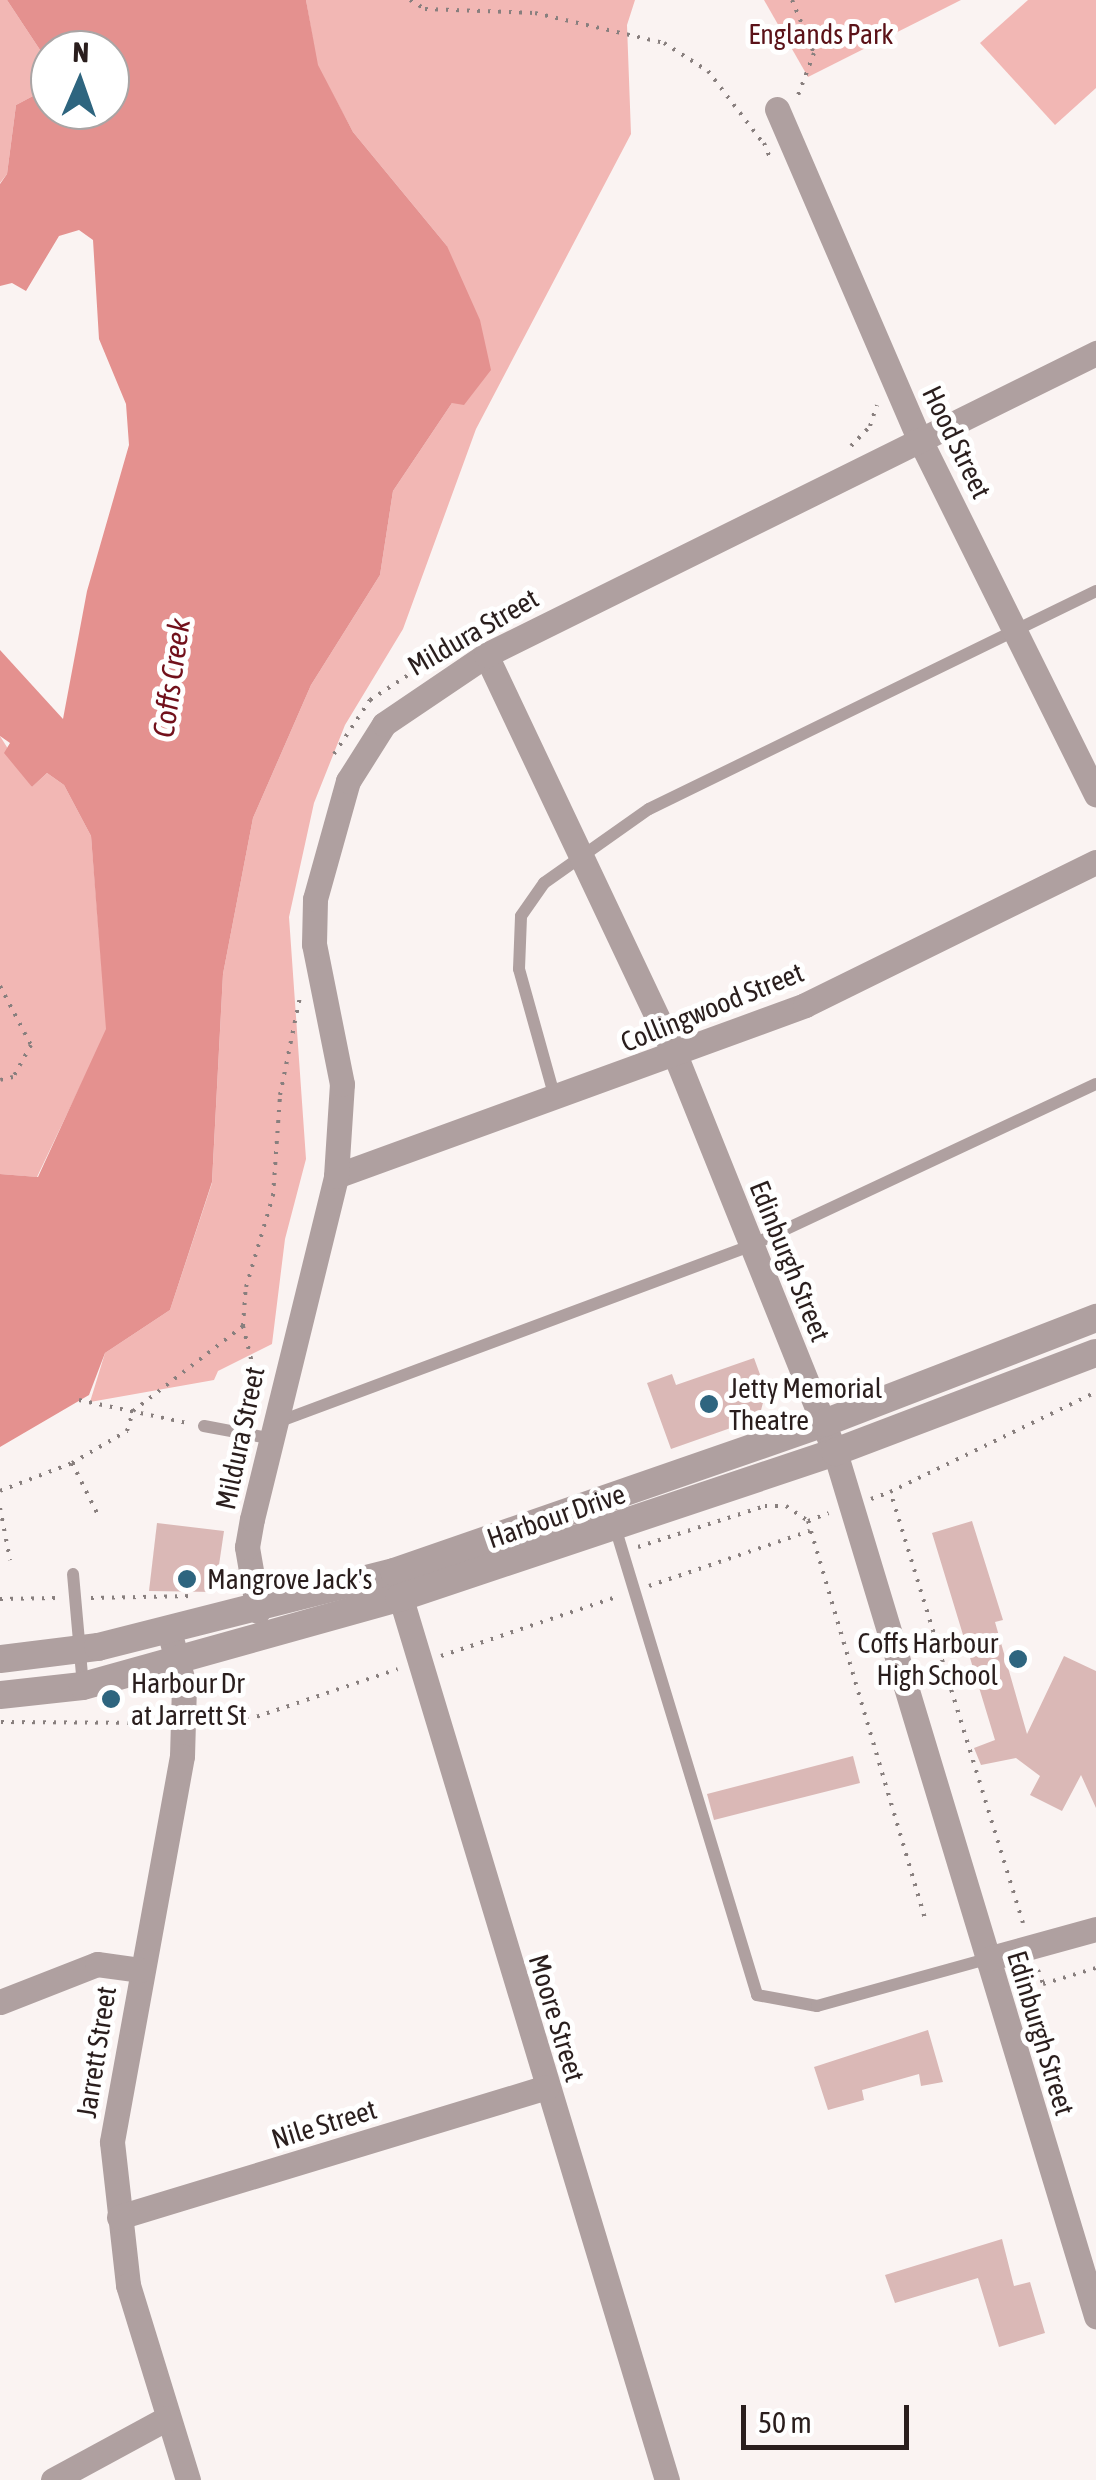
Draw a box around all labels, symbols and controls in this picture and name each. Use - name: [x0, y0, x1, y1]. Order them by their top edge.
- park label: Englands Park: [748, 17, 894, 51]
- north arrow: [30, 30, 130, 130]
- text: N: [72, 36, 90, 68]
- street label: Hood Street: [915, 380, 999, 504]
- street label: Mildura Street: [402, 581, 544, 683]
- water label: Coffs Creek: [145, 616, 197, 740]
- street label: Collingwood Street: [616, 955, 808, 1059]
- street label: Edinburgh Street: [743, 1176, 837, 1346]
- street label: Mildura Street: [208, 1364, 272, 1512]
- place label: Jetty Memorial Theatre: [729, 1371, 882, 1437]
- marker: Jetty Memorial Theatre: [698, 1393, 720, 1415]
- street label: Harbour Drive: [482, 1477, 630, 1555]
- place label: Mangrove Jack's: [207, 1562, 372, 1596]
- marker: Mangrove Jack's: [176, 1568, 198, 1590]
- place label: Coffs Harbour High School: [858, 1626, 998, 1692]
- marker: Coffs Harbour High School: [1007, 1648, 1029, 1670]
- place label: Harbour Dr at Jarrett St: [131, 1666, 247, 1732]
- marker: Harbour Dr at Jarrett St: [100, 1688, 122, 1710]
- street label: Edinburgh Street: [1000, 1947, 1082, 2119]
- street label: Moore Street: [522, 1950, 592, 2086]
- street label: Jarrett Street: [69, 1984, 123, 2120]
- street label: Nile Street: [267, 2092, 381, 2156]
- scale bar: [746, 2385, 914, 2447]
- text: 50 m: [758, 2405, 812, 2439]

